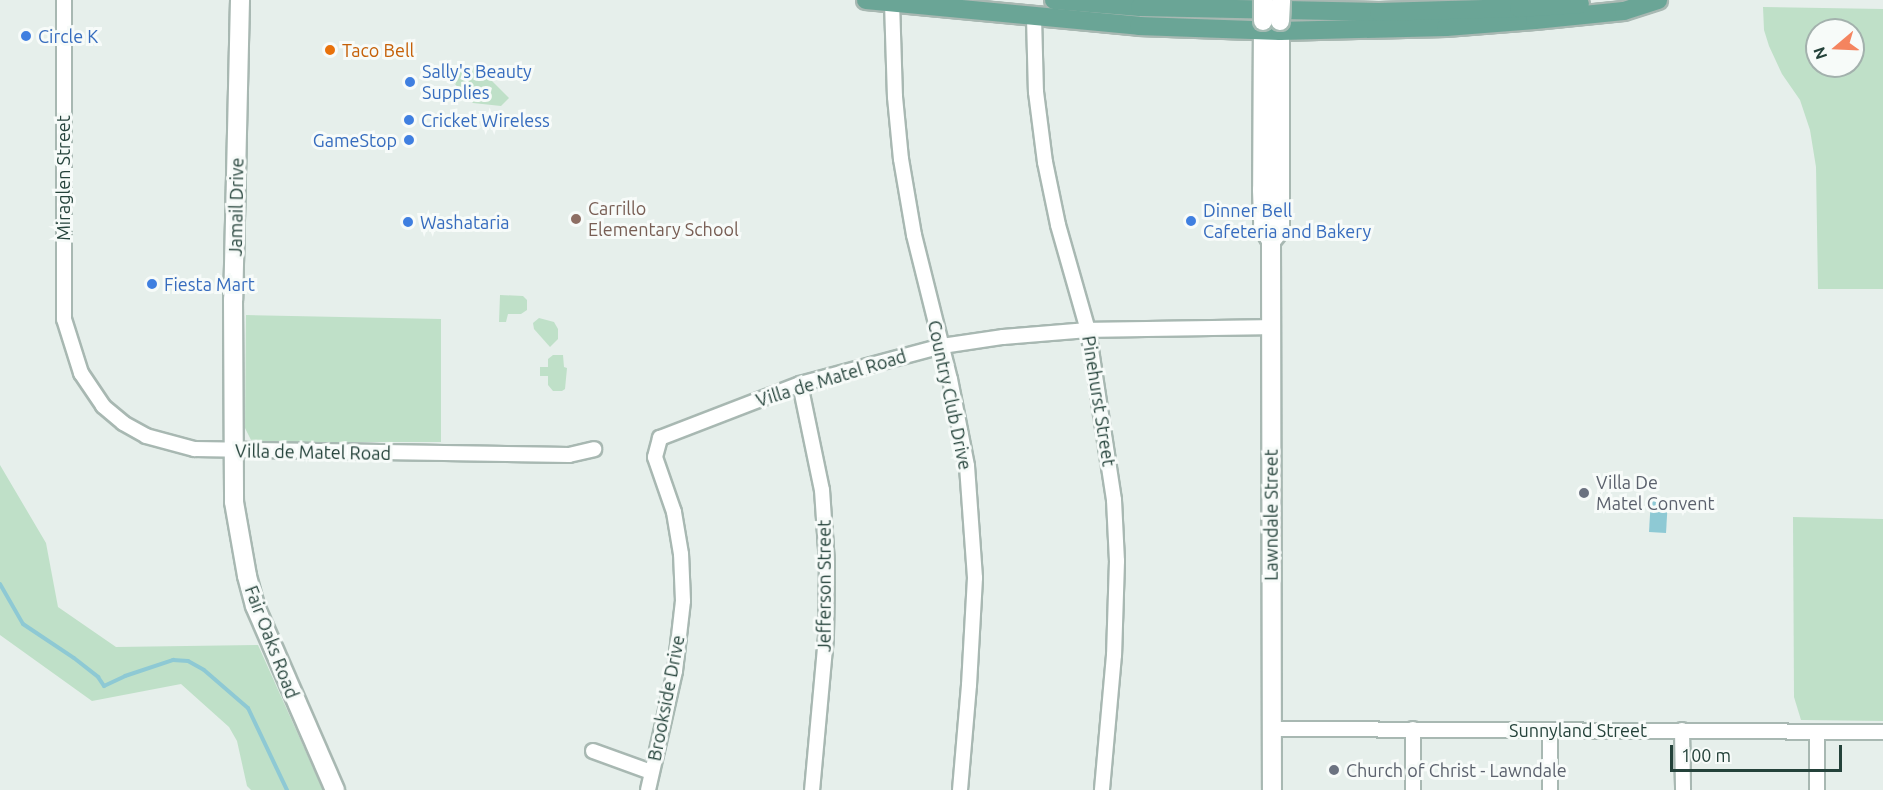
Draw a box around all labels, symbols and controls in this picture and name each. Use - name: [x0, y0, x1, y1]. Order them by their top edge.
- north arrow: [1805, 18, 1865, 78]
- place label: Circle K: [38, 25, 98, 47]
- marker: Circle K: [19, 29, 33, 43]
- place label: Taco Bell: [342, 39, 414, 61]
- marker: Taco Bell: [323, 43, 337, 57]
- text: N: [1809, 45, 1830, 62]
- place label: Sally's Beauty Supplies: [422, 61, 532, 104]
- marker: Sally's Beauty Supplies: [403, 75, 417, 89]
- place label: Cricket Wireless: [421, 109, 550, 131]
- marker: Cricket Wireless: [402, 113, 416, 127]
- street label: Miraglen Street: [52, 115, 74, 241]
- place label: GameStop: [313, 129, 397, 151]
- marker: GameStop: [402, 133, 416, 147]
- street label: Jamail Drive: [224, 157, 248, 257]
- place label: Carrillo Elementary School: [588, 198, 739, 240]
- place label: Dinner Bell Cafeteria and Bakery: [1203, 200, 1371, 242]
- place label: Washataria: [420, 211, 510, 233]
- marker: Carrillo Elementary School: [569, 212, 583, 226]
- marker: Dinner Bell Cafeteria and Bakery: [1184, 214, 1198, 228]
- marker: Washataria: [401, 215, 415, 229]
- place label: Fiesta Mart: [164, 273, 255, 295]
- marker: Fiesta Mart: [145, 277, 159, 291]
- street label: Country Club Drive: [924, 318, 976, 472]
- street label: Pinehurst Street: [1078, 334, 1120, 468]
- street label: Villa de Matel Road: [753, 345, 909, 411]
- street label: Villa de Matel Road: [235, 440, 391, 464]
- street label: Lawndale Street: [1260, 449, 1282, 581]
- place label: Villa De Matel Convent: [1596, 472, 1715, 514]
- marker: Villa De Matel Convent: [1577, 486, 1591, 500]
- street label: Jefferson Street: [813, 520, 835, 652]
- street label: Fair Oaks Road: [241, 583, 303, 701]
- street label: Brookside Drive: [643, 633, 689, 763]
- street label: Sunnyland Street: [1509, 719, 1647, 741]
- scale bar: [1673, 733, 1846, 771]
- text: 100 m: [1681, 745, 1731, 765]
- place label: Church of Christ - Lawndale: [1346, 759, 1567, 781]
- marker: Church of Christ - Lawndale: [1327, 763, 1341, 777]

